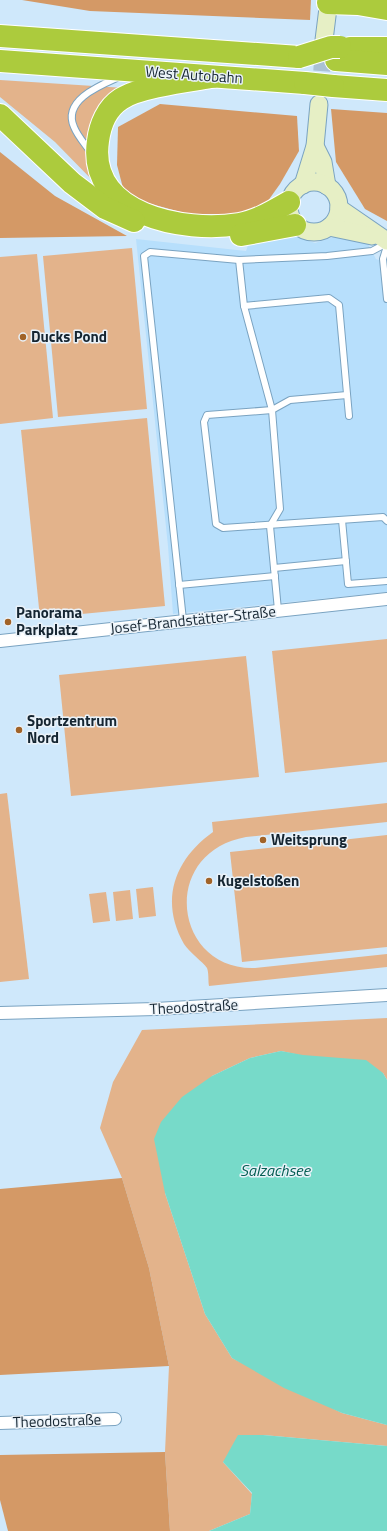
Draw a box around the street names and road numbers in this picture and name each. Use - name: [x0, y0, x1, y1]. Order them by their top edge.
- street label: West Autobahn: [144, 60, 244, 89]
- street label: Josef-Brandstätter-Straße: [109, 599, 277, 640]
- street label: Theodostraße: [149, 993, 239, 1020]
- street label: Theodostraße: [12, 1407, 102, 1434]

